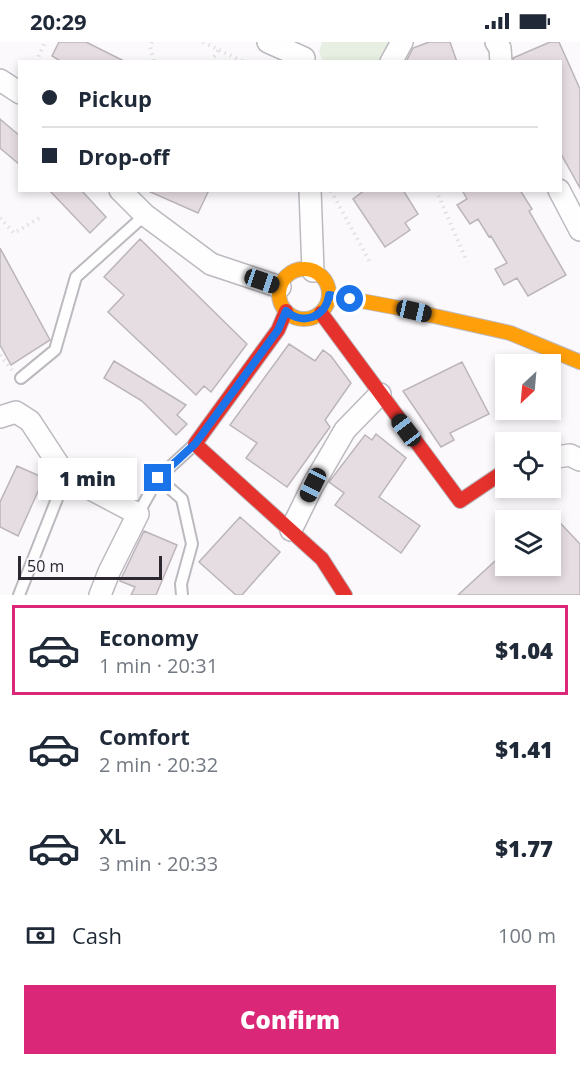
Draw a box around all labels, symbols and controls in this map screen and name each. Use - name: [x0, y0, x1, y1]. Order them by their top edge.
- text: 20:29: [30, 6, 87, 36]
- text: Pickup: [78, 83, 152, 113]
- text: Drop-off: [78, 141, 170, 171]
- car: [242, 267, 282, 295]
- route start: [336, 285, 363, 312]
- car: [394, 298, 434, 324]
- north arrow: [495, 354, 561, 420]
- map controls: [495, 354, 561, 576]
- car: [388, 410, 424, 450]
- button: locate: [495, 432, 561, 498]
- callout: 1 min: [38, 457, 137, 499]
- route end: [144, 464, 171, 491]
- text: 1 min: [59, 465, 116, 492]
- car: [297, 465, 329, 505]
- button: layers: [495, 510, 561, 576]
- scale bar: [18, 553, 162, 580]
- text: 50 m: [27, 555, 64, 577]
- text: Economy: [99, 622, 198, 652]
- icon: car: [27, 623, 81, 677]
- text: $1.04: [495, 635, 553, 665]
- text: 1 min · 20:31: [99, 652, 218, 679]
- text: Comfort: [99, 721, 190, 751]
- icon: car: [27, 722, 81, 776]
- text: $1.41: [495, 734, 553, 764]
- text: 2 min · 20:32: [99, 751, 218, 778]
- text: XL: [99, 820, 126, 850]
- icon: car: [27, 821, 81, 875]
- text: $1.77: [495, 833, 553, 863]
- text: 3 min · 20:33: [99, 850, 218, 877]
- icon: cash: [24, 919, 57, 952]
- text: Cash: [72, 920, 122, 950]
- text: 100 m: [498, 922, 556, 949]
- button: Confirm: [24, 985, 556, 1054]

